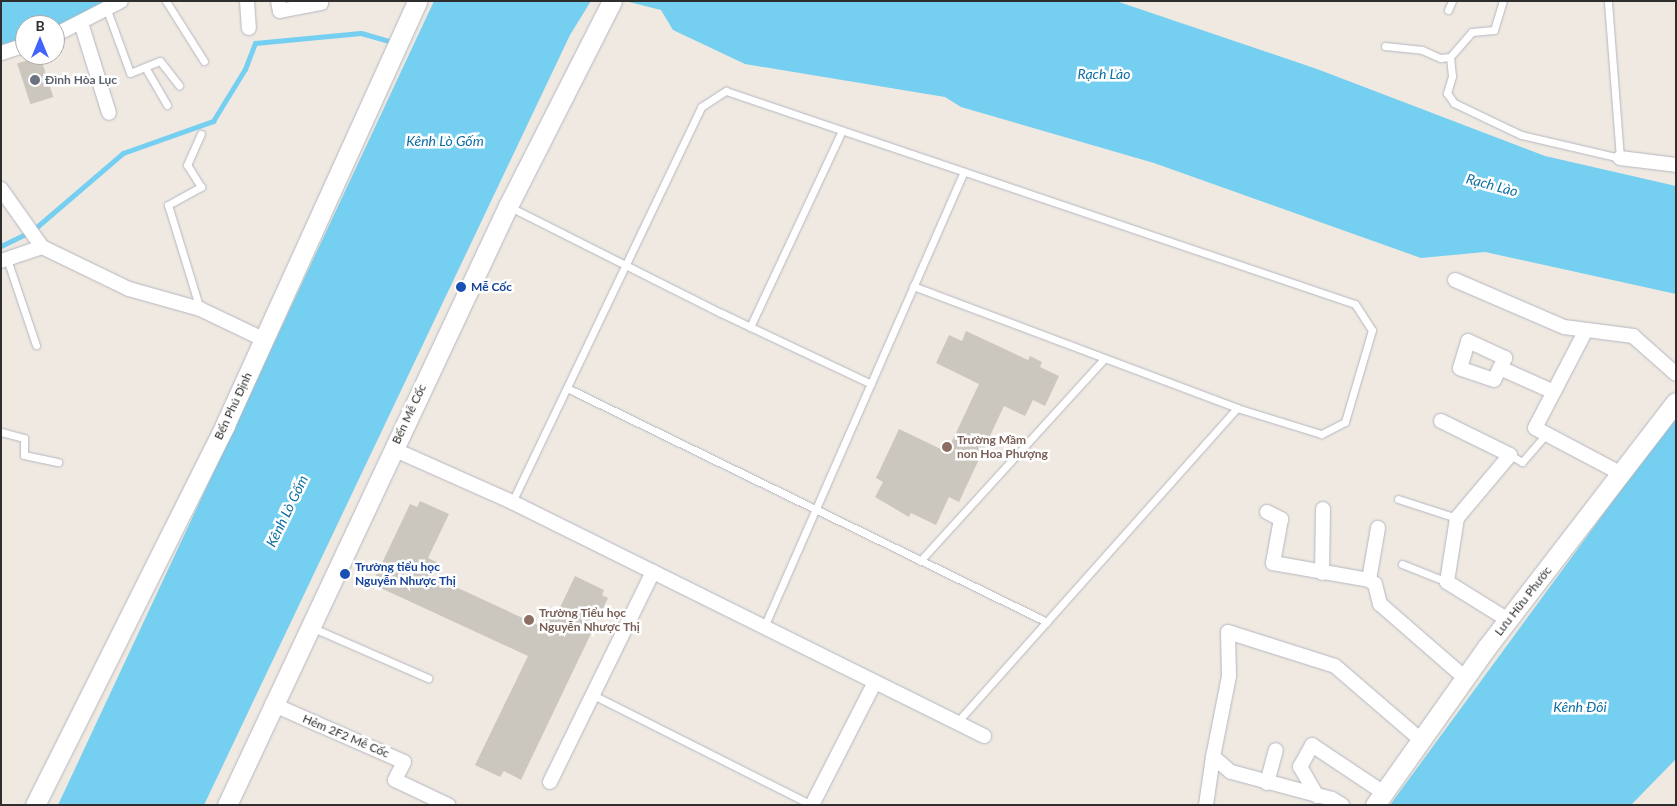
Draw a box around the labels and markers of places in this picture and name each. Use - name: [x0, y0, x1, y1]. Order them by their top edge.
- place label: Đình Hòa Lục: [45, 73, 117, 87]
- marker: Đình Hòa Lục: [29, 74, 41, 86]
- place label: Mễ Cốc: [471, 280, 512, 294]
- marker: Mễ Cốc: [455, 281, 467, 293]
- place label: Trường Mầm non Hoa Phượng: [957, 433, 1048, 461]
- marker: Trường Mầm non Hoa Phượng: [941, 441, 953, 453]
- place label: Trường tiểu học Nguyễn Nhược Thị: [355, 560, 456, 588]
- marker: Trường tiểu học Nguyễn Nhược Thị: [339, 568, 351, 580]
- place label: Trường Tiểu học Nguyễn Nhược Thị: [539, 606, 640, 634]
- marker: Trường Tiểu học Nguyễn Nhược Thị: [523, 614, 535, 626]

